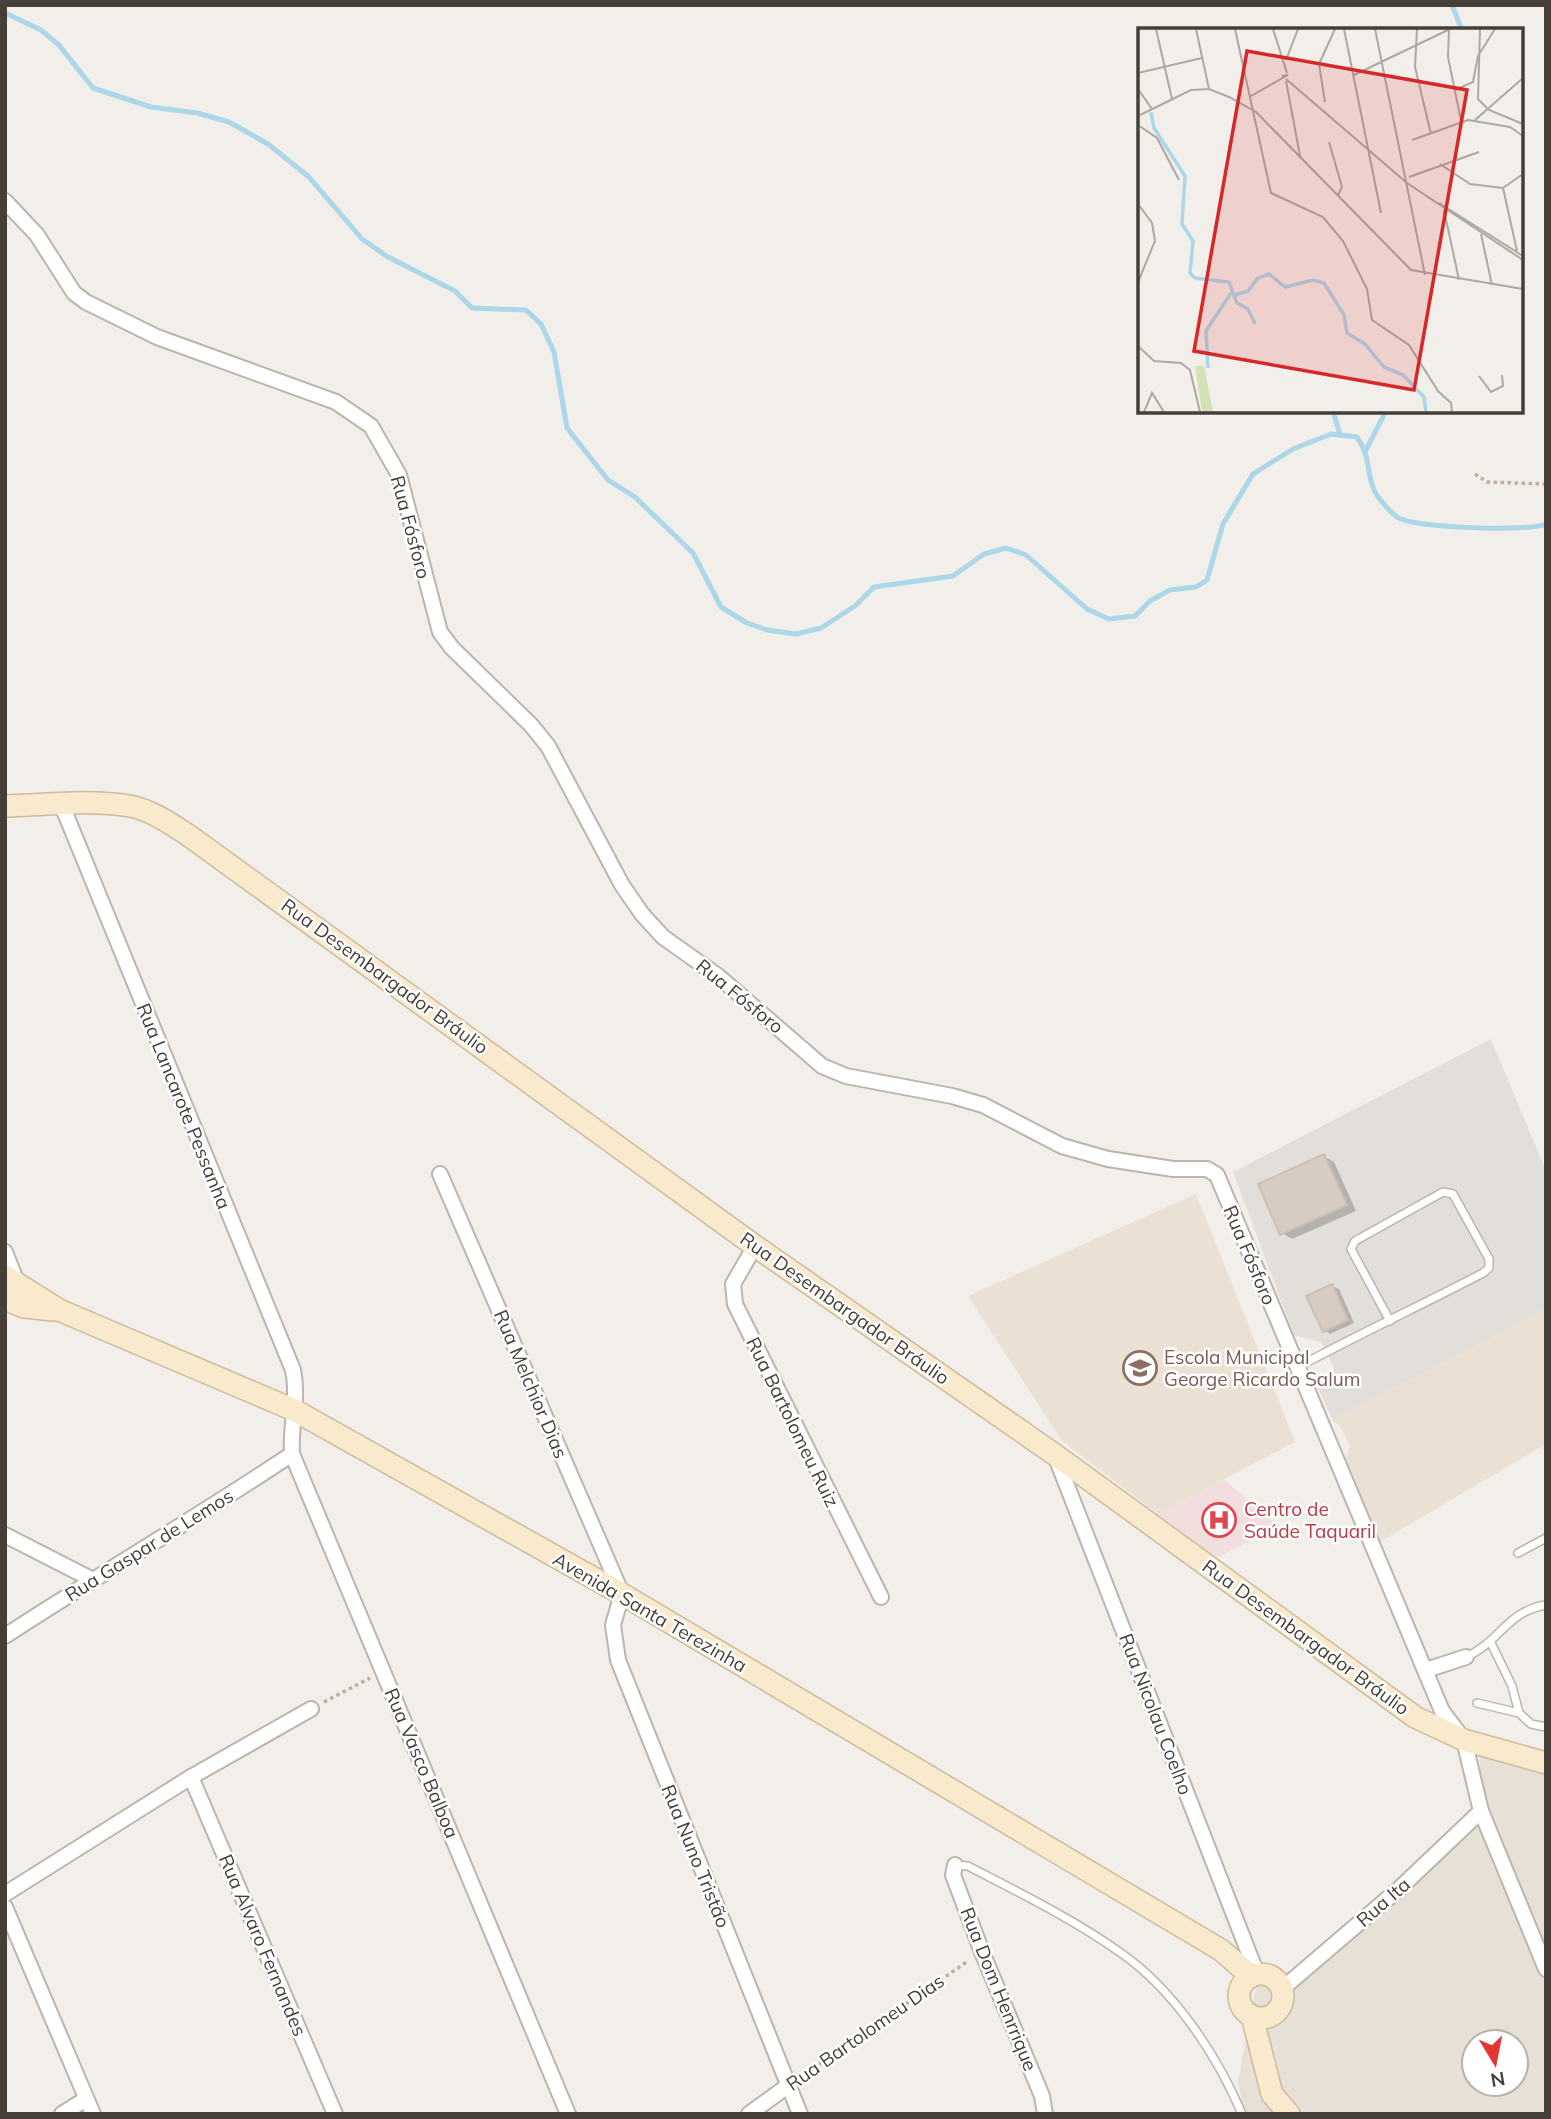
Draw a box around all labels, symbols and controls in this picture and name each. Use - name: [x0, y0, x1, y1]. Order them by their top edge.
- inset map: [1138, 28, 1523, 413]
- street label: Rua Fósforo: [386, 473, 436, 581]
- street label: Rua Desembargador Bráulio: [277, 893, 493, 1059]
- street label: Rua Fósforo: [691, 953, 789, 1039]
- street label: Rua Lancarote Pessanha: [132, 1000, 236, 1212]
- street label: Rua Fósforo: [1218, 1202, 1282, 1308]
- street label: Rua Desembargador Bráulio: [736, 1226, 954, 1390]
- street label: Rua Melchior Dias: [489, 1306, 573, 1462]
- street label: Rua Bartolomeu Ruiz: [741, 1333, 845, 1511]
- place label: Escola Municipal George Ricardo Salum: [1164, 1345, 1360, 1391]
- school or university icon: Escola Municipal George Ricardo Salum: [1121, 1349, 1159, 1387]
- street label: Rua Gaspar de Lemos: [60, 1483, 238, 1607]
- place label: Centro de Saúde Taquaril: [1244, 1497, 1376, 1543]
- hospital icon: Centro de Saúde Taquaril: [1200, 1501, 1238, 1539]
- street label: Avenida Santa Terezinha: [549, 1547, 751, 1677]
- street label: Rua Desembargador Bráulio: [1198, 1554, 1414, 1720]
- street label: Rua Nicolau Coelho: [1114, 1630, 1198, 1798]
- street label: Rua Vasco Balboa: [380, 1684, 464, 1842]
- street label: Rua Nuno Tristão: [656, 1781, 736, 1931]
- street label: Rua Alvaro Fernandes: [214, 1850, 312, 2040]
- street label: Rua Ita: [1351, 1872, 1415, 1932]
- street label: Rua Dom Henrrique: [955, 1904, 1043, 2074]
- street label: Rua Bartolomeu Dias: [781, 1968, 949, 2096]
- north arrow: [1460, 2028, 1530, 2098]
- text: N: [1489, 2067, 1507, 2093]

